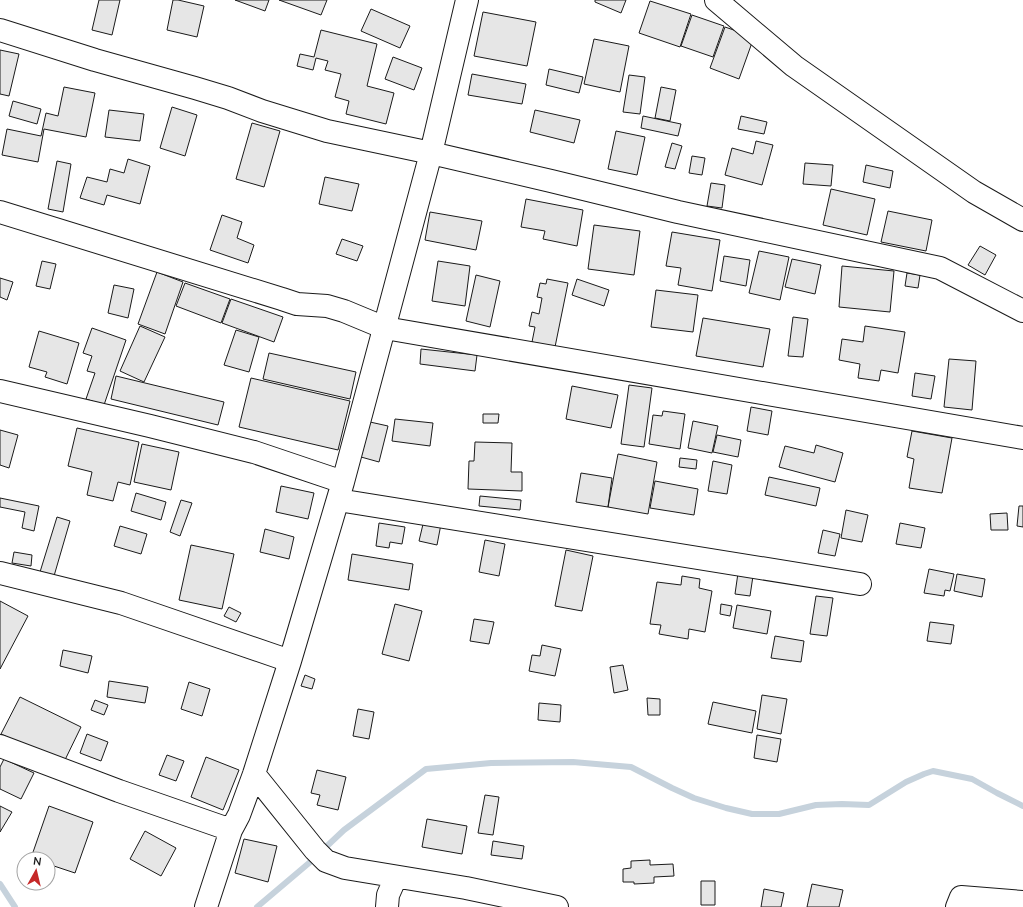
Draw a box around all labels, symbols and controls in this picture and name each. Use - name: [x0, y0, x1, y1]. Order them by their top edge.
- north arrow: [16, 851, 56, 891]
- text: N: [32, 854, 42, 870]

